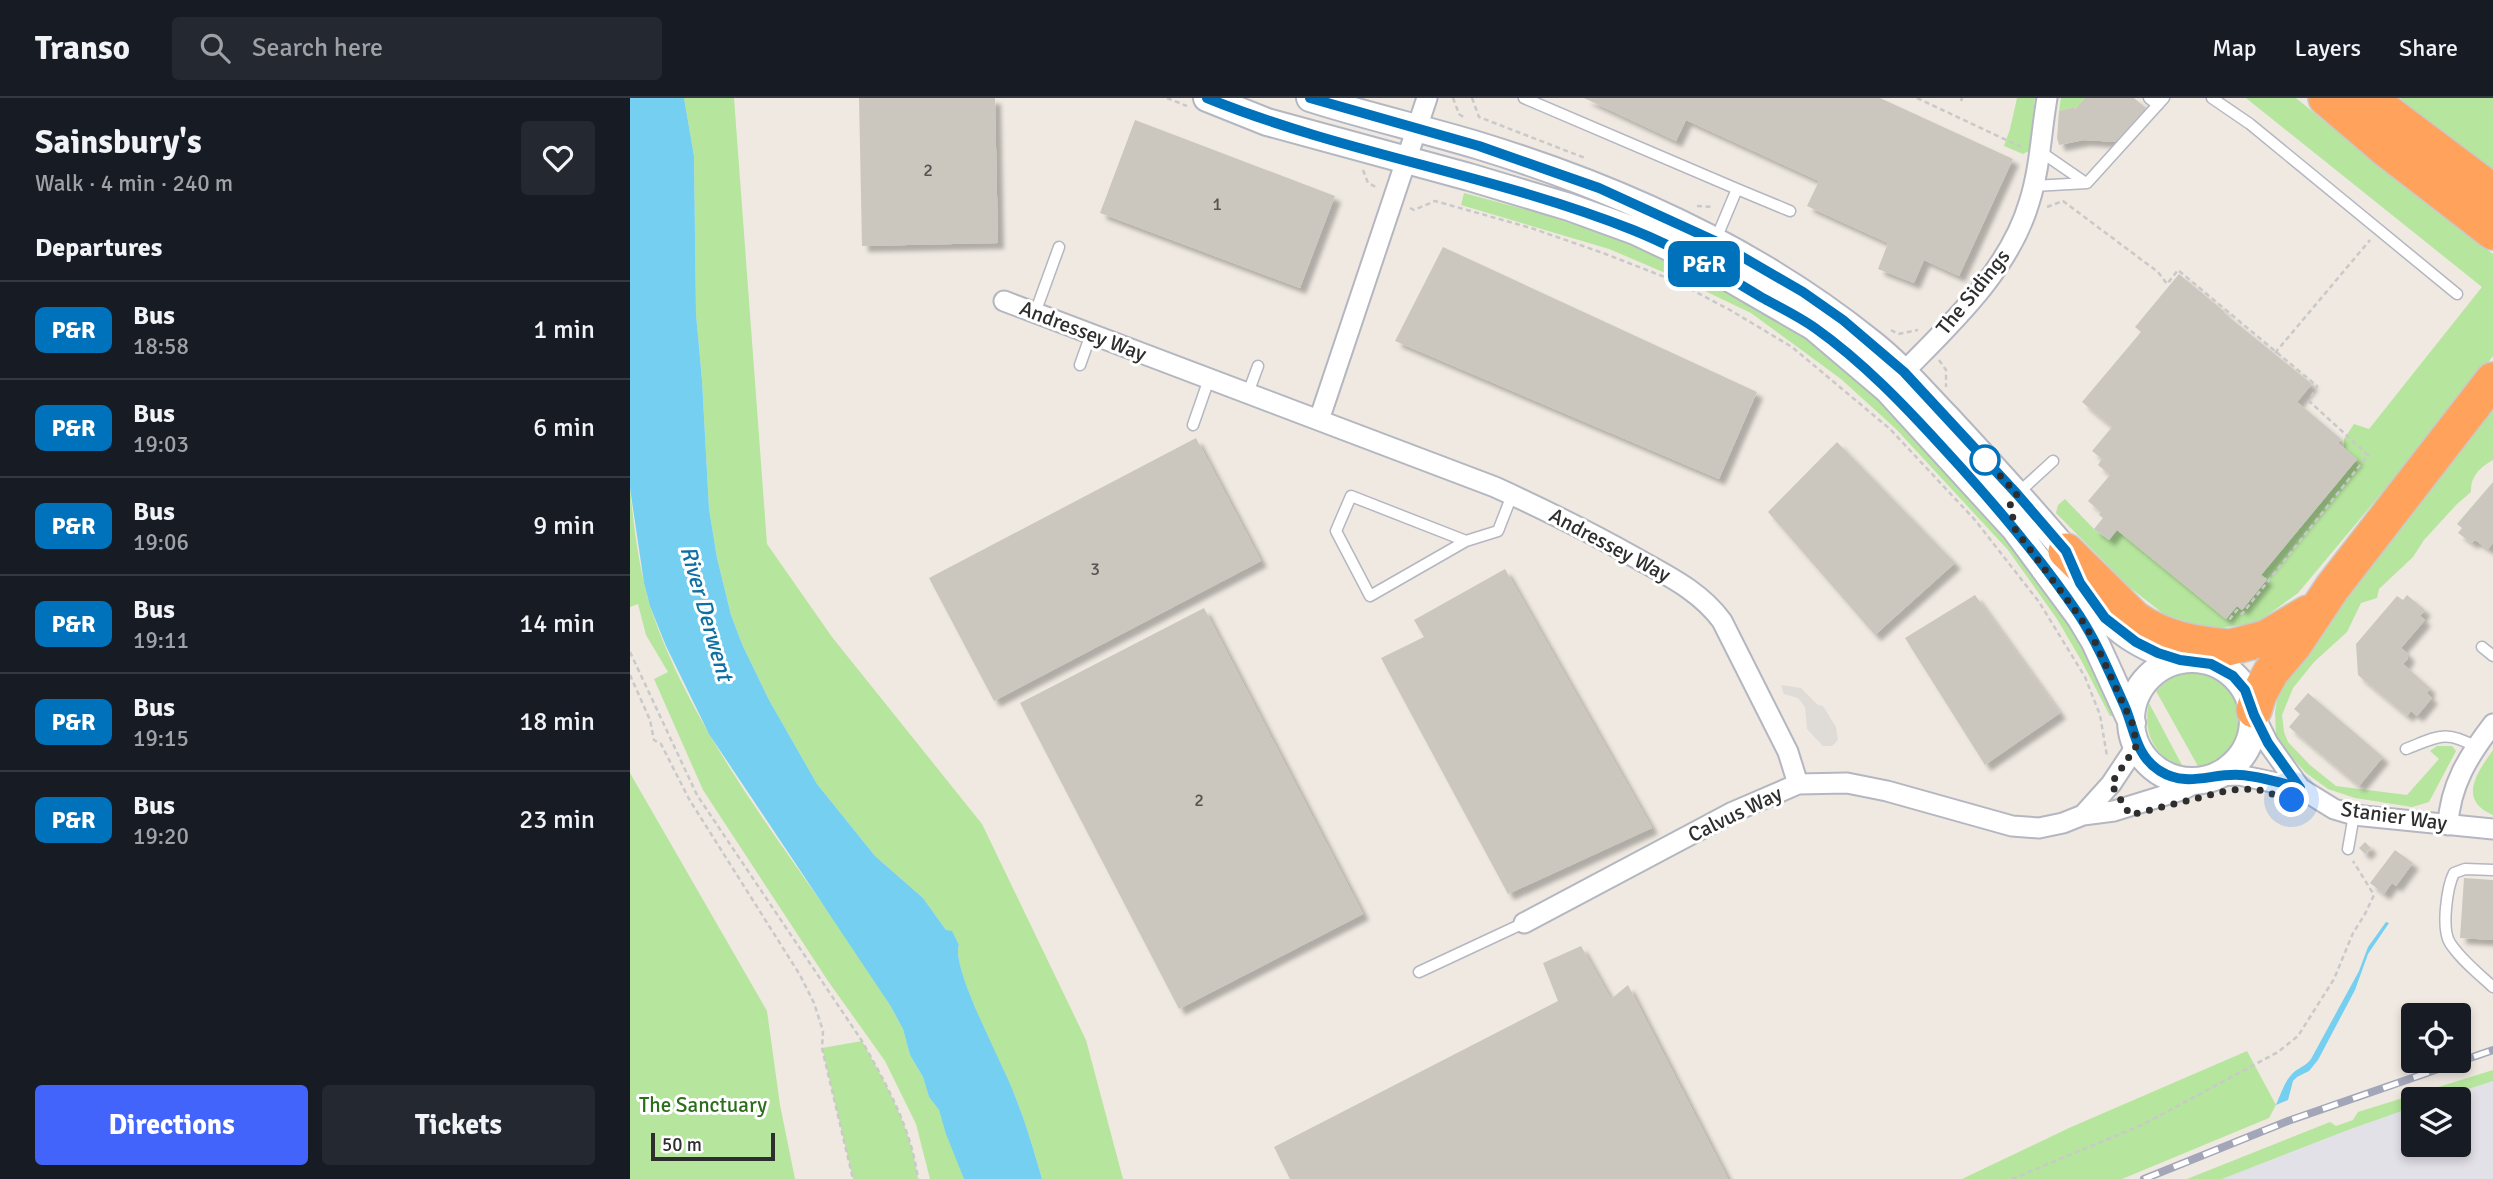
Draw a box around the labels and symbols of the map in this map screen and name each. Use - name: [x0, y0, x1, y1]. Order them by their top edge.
- house number: 2: [923, 159, 933, 181]
- house number: 1: [1212, 193, 1222, 215]
- line badge: P&R: [1664, 241, 1744, 287]
- street label: The Sidings: [1931, 244, 2015, 340]
- street label: Andressey Way: [1016, 295, 1150, 367]
- unlabelled marker: [1970, 445, 2000, 475]
- street label: Andressey Way: [1545, 502, 1675, 588]
- water label: River Derwent: [673, 542, 740, 687]
- house number: 3: [1090, 558, 1100, 580]
- street label: Calvus Way: [1684, 780, 1786, 848]
- your location: [2274, 782, 2309, 817]
- house number: 2: [1194, 789, 1204, 811]
- street label: Stanier Way: [2339, 796, 2449, 836]
- park label: The Sanctuary: [639, 1092, 767, 1118]
- scale bar: [651, 1130, 775, 1162]

